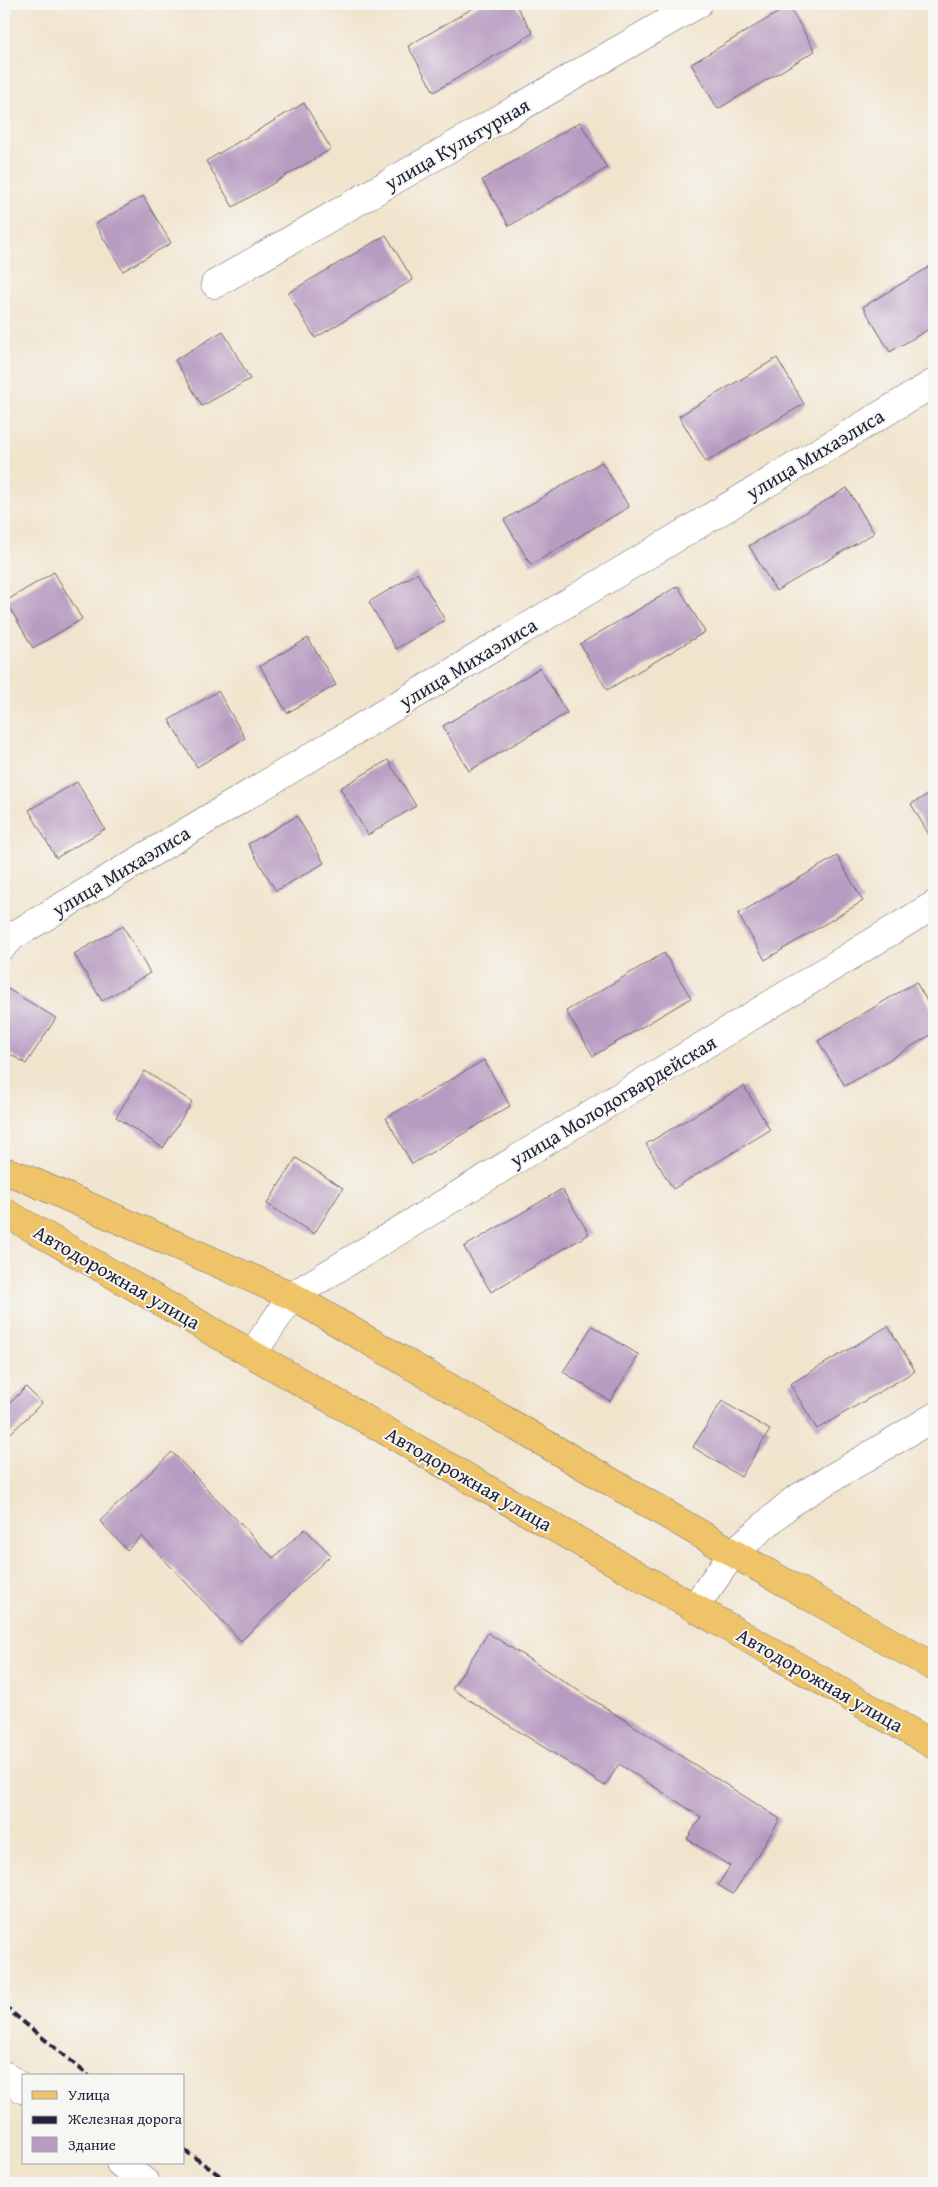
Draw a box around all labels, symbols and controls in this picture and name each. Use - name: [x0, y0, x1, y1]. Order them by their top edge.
- street label: улица Культурная: [378, 90, 535, 197]
- street label: улица Михаэлиса: [739, 401, 890, 507]
- street label: улица Михаэлиса: [392, 610, 543, 716]
- street label: улица Михаэлиса: [45, 818, 196, 924]
- street label: улица Молодогвардейская: [503, 1027, 721, 1174]
- street label: Автодорожная улица: [29, 1217, 206, 1336]
- street label: Автодорожная улица: [381, 1419, 558, 1538]
- street label: Автодорожная улица: [732, 1620, 909, 1739]
- legend: [22, 2074, 185, 2164]
- text: Улица: [68, 2084, 111, 2105]
- text: Железная дорога: [67, 2108, 183, 2129]
- text: Здание: [68, 2134, 116, 2155]

